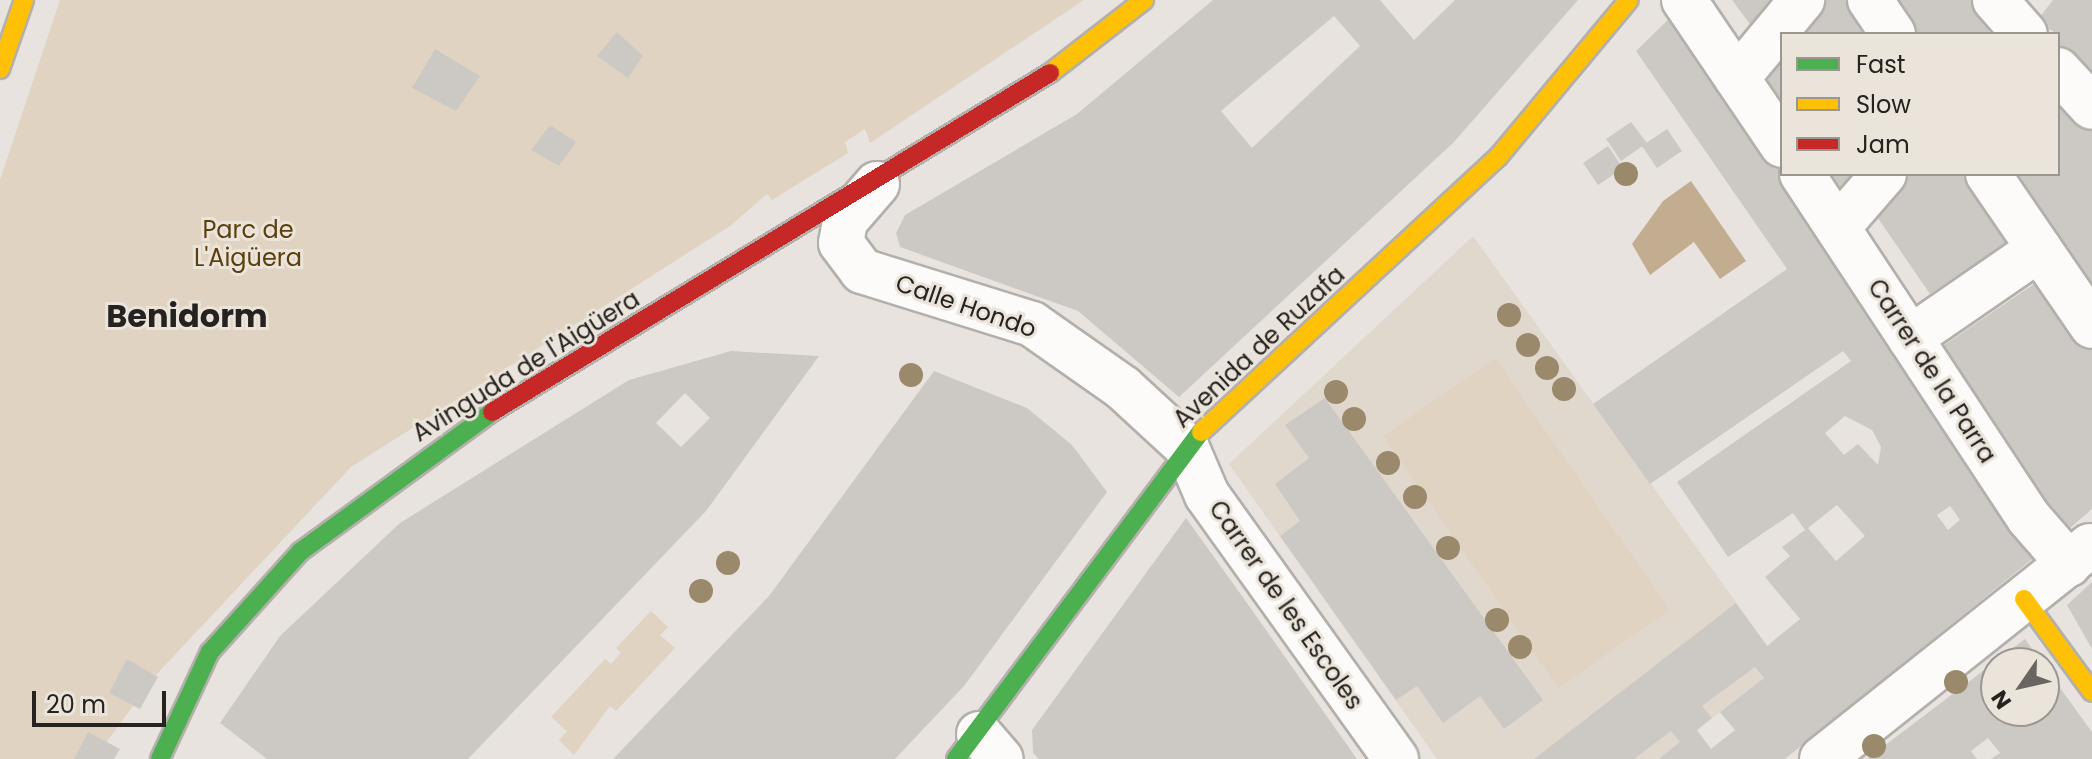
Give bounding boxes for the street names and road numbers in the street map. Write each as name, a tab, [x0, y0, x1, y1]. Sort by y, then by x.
street label: Avenida de Ruzafa	[1167, 260, 1351, 434]
street label: Calle Hondo	[892, 268, 1040, 344]
street label: Carrer de la Parra	[1862, 274, 2002, 468]
street label: Avinguda de l'Aigüera	[407, 284, 645, 448]
street label: Carrer de les Escoles	[1203, 495, 1369, 715]

